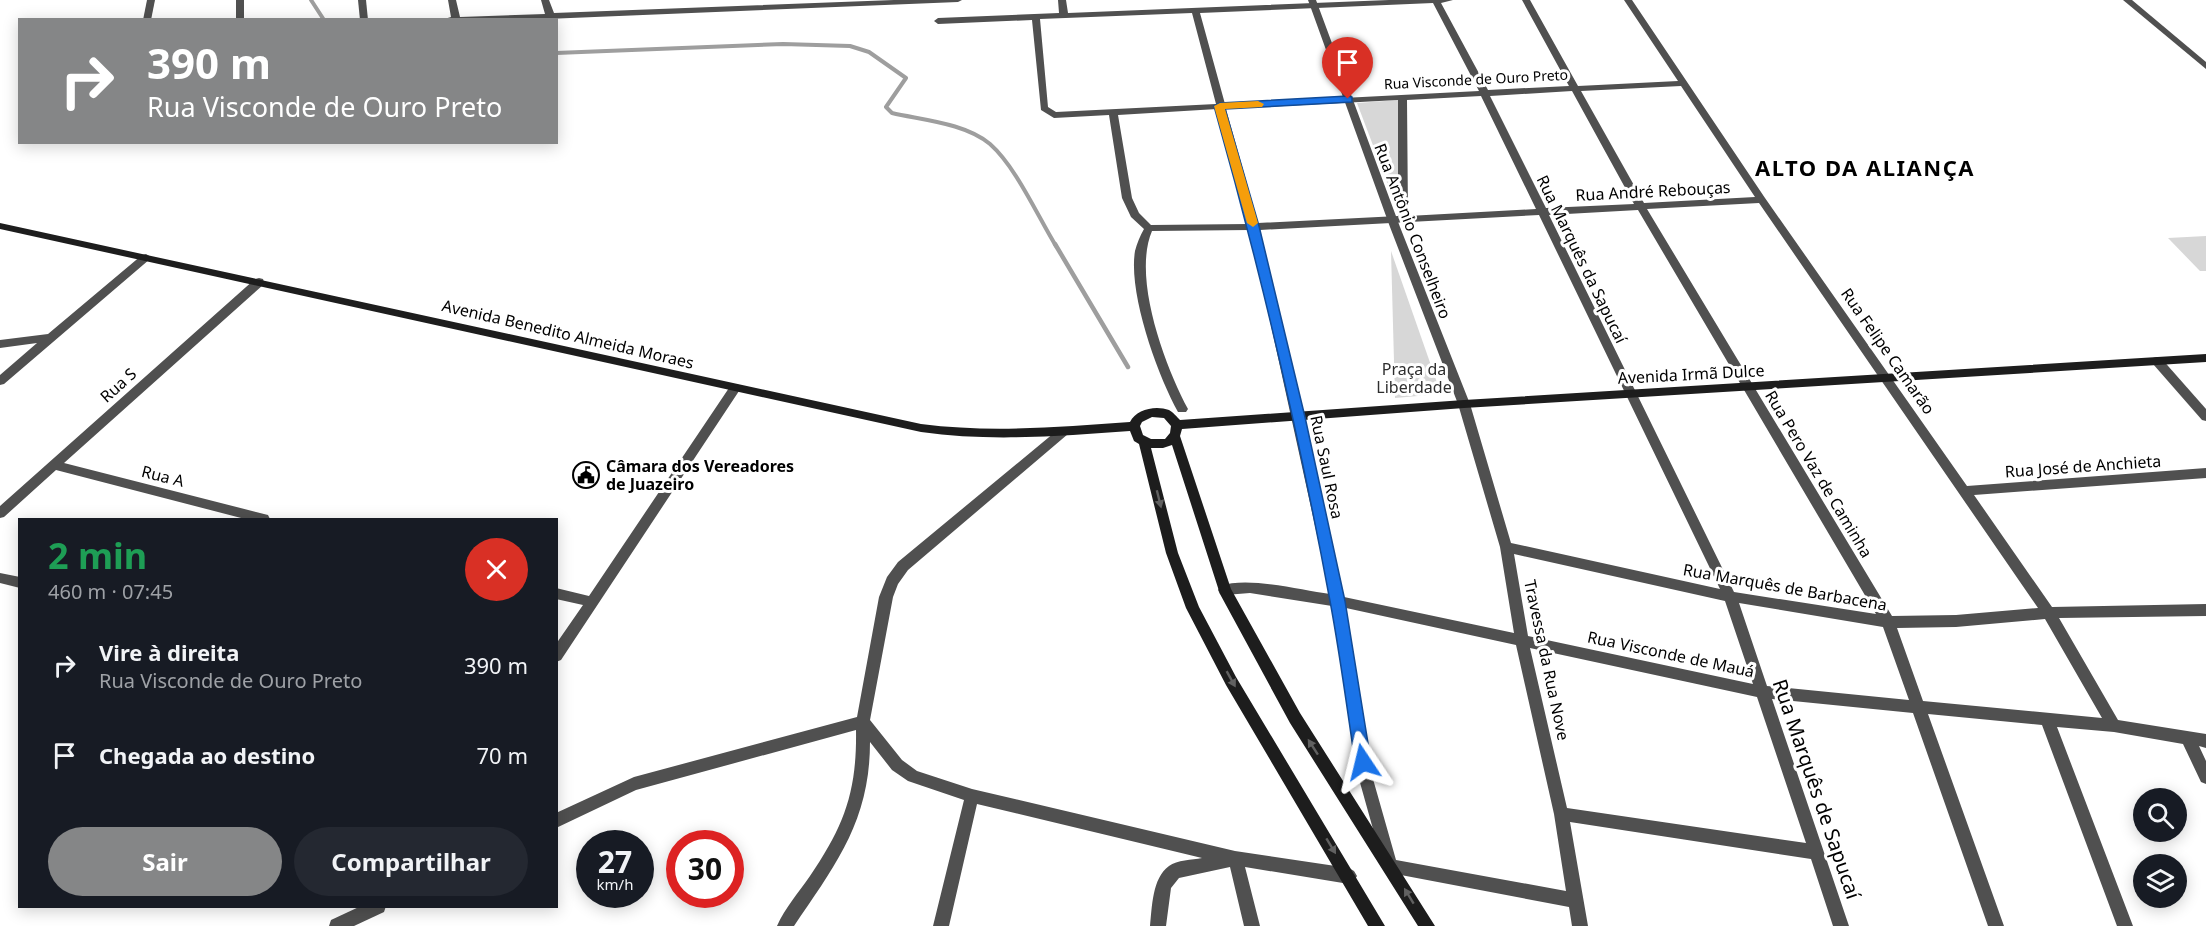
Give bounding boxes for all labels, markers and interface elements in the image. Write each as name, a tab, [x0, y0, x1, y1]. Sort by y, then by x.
text: 390 m	[147, 34, 271, 91]
pin	[1322, 37, 1373, 99]
icon: right	[48, 42, 126, 120]
icon: arrive	[1331, 46, 1364, 79]
street label: Rua Visconde de Ouro Preto	[1383, 65, 1569, 93]
text: Rua Visconde de Ouro Preto	[147, 88, 502, 125]
street label: Rua Antônio Conselheiro	[1369, 140, 1457, 322]
district label: ALTO DA ALIANÇA	[1755, 152, 1975, 182]
street label: Rua Marquês da Sapucaí	[1532, 171, 1633, 348]
street label: Rua André Rebouças	[1575, 176, 1731, 206]
street label: Rua Felipe Camarão	[1836, 283, 1940, 419]
street label: Avenida Benedito Almeida Moraes	[440, 294, 696, 374]
park label: Praça da Liberdade	[1376, 358, 1452, 398]
street label: Avenida Irmã Dulce	[1617, 359, 1765, 389]
street label: Rua S	[95, 363, 141, 407]
street label: Rua Pero Vaz de Caminha	[1760, 386, 1878, 562]
street label: Rua Saul Rosa	[1305, 413, 1349, 521]
street label: Rua José de Anchieta	[2004, 450, 2162, 482]
place label: Câmara dos Vereadores de Juazeiro	[606, 455, 794, 495]
street label: Rua A	[139, 460, 187, 492]
public building icon: Câmara dos Vereadores de Juazeiro	[571, 460, 601, 490]
one-way arrow	[1154, 490, 1164, 508]
text: 2 min	[48, 531, 147, 580]
button: close	[465, 538, 528, 601]
street label: Rua Marquês de Barbacena	[1681, 558, 1889, 616]
text: 460 m · 07:45	[48, 578, 173, 605]
street label: Travessa da Rua Nove	[1519, 578, 1575, 742]
street label: Rua Visconde de Mauá	[1586, 626, 1756, 682]
text: Vire à direita	[99, 637, 239, 667]
icon: right	[48, 649, 81, 682]
text: 390 m	[464, 650, 528, 680]
text: Rua Visconde de Ouro Preto	[99, 667, 362, 694]
one-way arrow	[1226, 671, 1236, 688]
street label: Rua Marquês de Sapucaí	[1767, 676, 1868, 903]
position arrow	[1331, 730, 1395, 794]
icon: arrive	[48, 739, 81, 772]
one-way arrow	[1308, 739, 1319, 755]
text: Chegada ao destino	[99, 740, 315, 770]
text: 70 m	[477, 740, 528, 770]
map controls	[2133, 788, 2187, 908]
button: search	[2133, 788, 2187, 842]
button: Sair	[48, 827, 282, 896]
button: Compartilhar	[294, 827, 528, 896]
speed limit sign: 30	[666, 830, 744, 908]
one-way arrow	[1326, 838, 1337, 854]
text: 27	[598, 841, 632, 882]
button: layers	[2133, 854, 2187, 908]
text: km/h	[597, 874, 633, 894]
one-way arrow	[1404, 888, 1415, 904]

